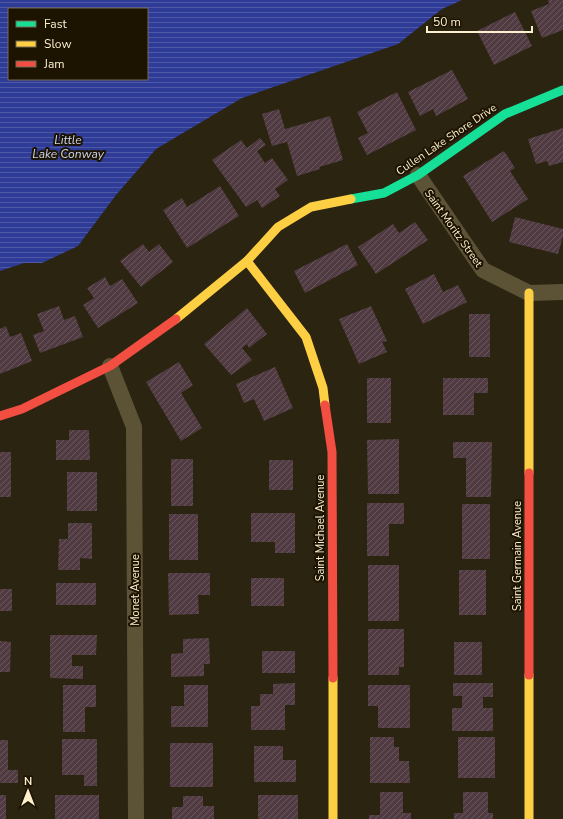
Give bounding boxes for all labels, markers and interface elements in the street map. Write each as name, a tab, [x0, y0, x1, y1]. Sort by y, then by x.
legend	[8, 8, 148, 80]
scale bar	[427, 8, 532, 34]
text: 50 m	[433, 14, 461, 30]
text: Fast	[44, 16, 67, 32]
text: Slow	[44, 36, 72, 52]
text: Jam	[43, 56, 65, 72]
street label: Cullen Lake Shore Drive	[393, 100, 500, 179]
water label: Little Lake Conway	[32, 132, 105, 162]
street label: Saint Moritz Street	[421, 186, 486, 270]
street label: Saint Michael Avenue	[313, 475, 328, 581]
street label: Saint Germain Avenue	[510, 501, 525, 611]
street label: Monet Avenue	[128, 554, 143, 626]
north arrow	[8, 771, 48, 811]
text: N	[24, 774, 32, 789]

